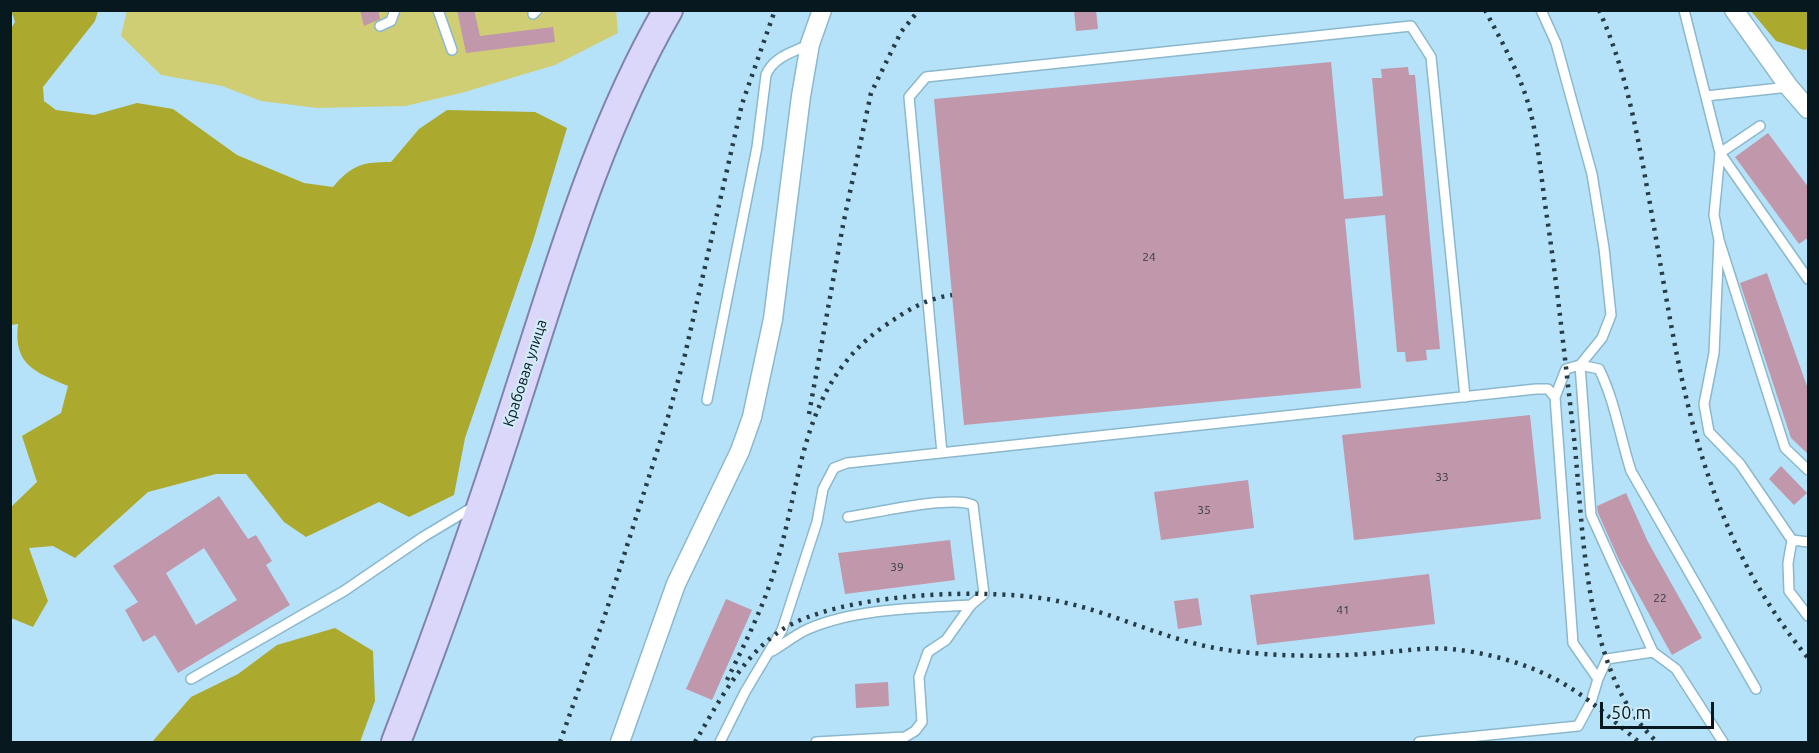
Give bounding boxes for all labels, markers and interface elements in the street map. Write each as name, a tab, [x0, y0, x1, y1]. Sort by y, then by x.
house number: 24	[1142, 250, 1156, 264]
street label: Крабовая улица	[499, 317, 551, 429]
house number: 33	[1435, 470, 1449, 484]
house number: 35	[1197, 503, 1211, 517]
house number: 39	[890, 560, 904, 574]
house number: 22	[1653, 591, 1667, 605]
house number: 41	[1336, 603, 1350, 617]
scale bar	[1603, 690, 1717, 728]
text: 50 m	[1611, 702, 1651, 722]

